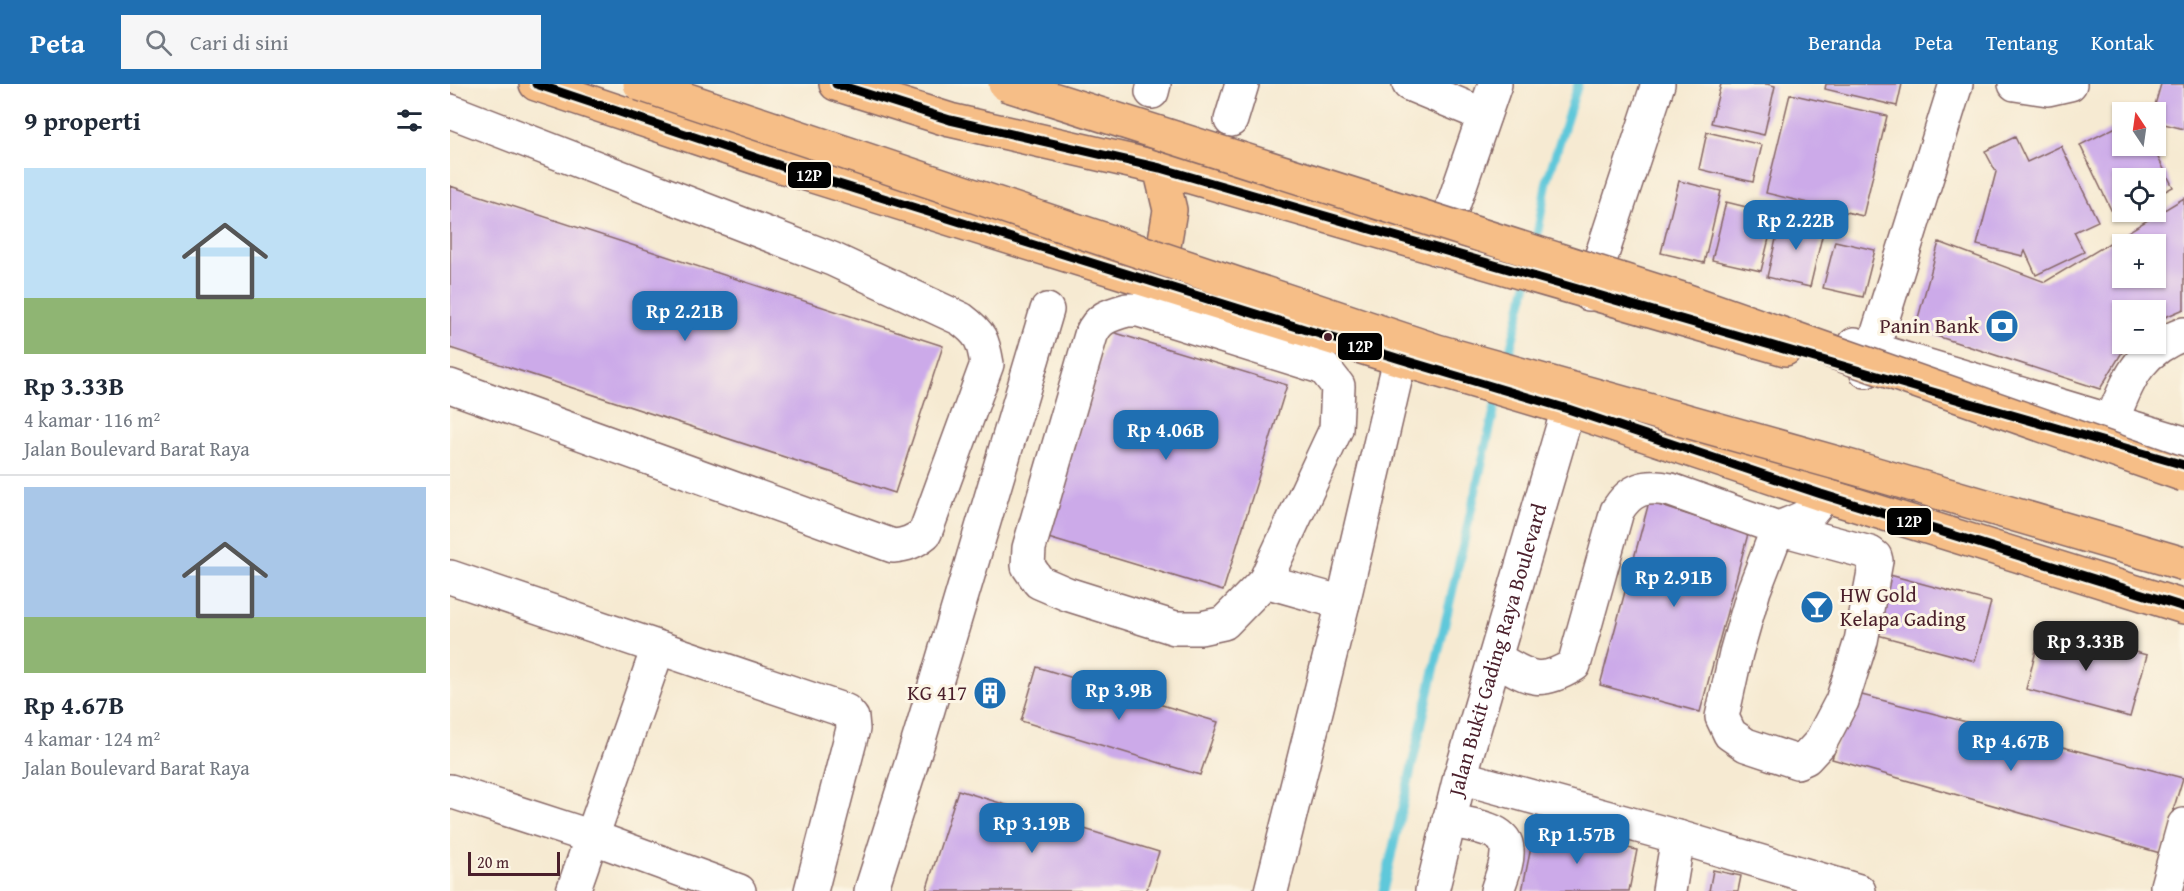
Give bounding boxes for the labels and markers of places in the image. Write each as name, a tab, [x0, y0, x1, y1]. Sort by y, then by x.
pin: Rp 2.22B	[1734, 200, 1858, 251]
pin: Rp 2.21B	[623, 291, 747, 342]
bank icon: Panin Bank	[1984, 308, 2020, 344]
place label: Panin Bank	[1879, 310, 1979, 341]
unlabelled marker	[1322, 331, 1334, 343]
pin: Rp 4.06B	[1104, 410, 1228, 461]
pin: Rp 2.91B	[1612, 557, 1736, 608]
place label: HW Gold Kelapa Gading	[1840, 579, 1966, 634]
bar icon: HW Gold Kelapa Gading	[1799, 589, 1835, 625]
pin: Rp 3.33B	[2024, 621, 2148, 672]
pin: Rp 3.9B	[1064, 670, 1174, 721]
building icon: KG 417	[972, 675, 1008, 711]
place label: KG 417	[907, 677, 967, 708]
pin: Rp 4.67B	[1949, 721, 2073, 772]
pin: Rp 3.19B	[970, 803, 1094, 854]
pin: Rp 1.57B	[1515, 814, 1639, 865]

